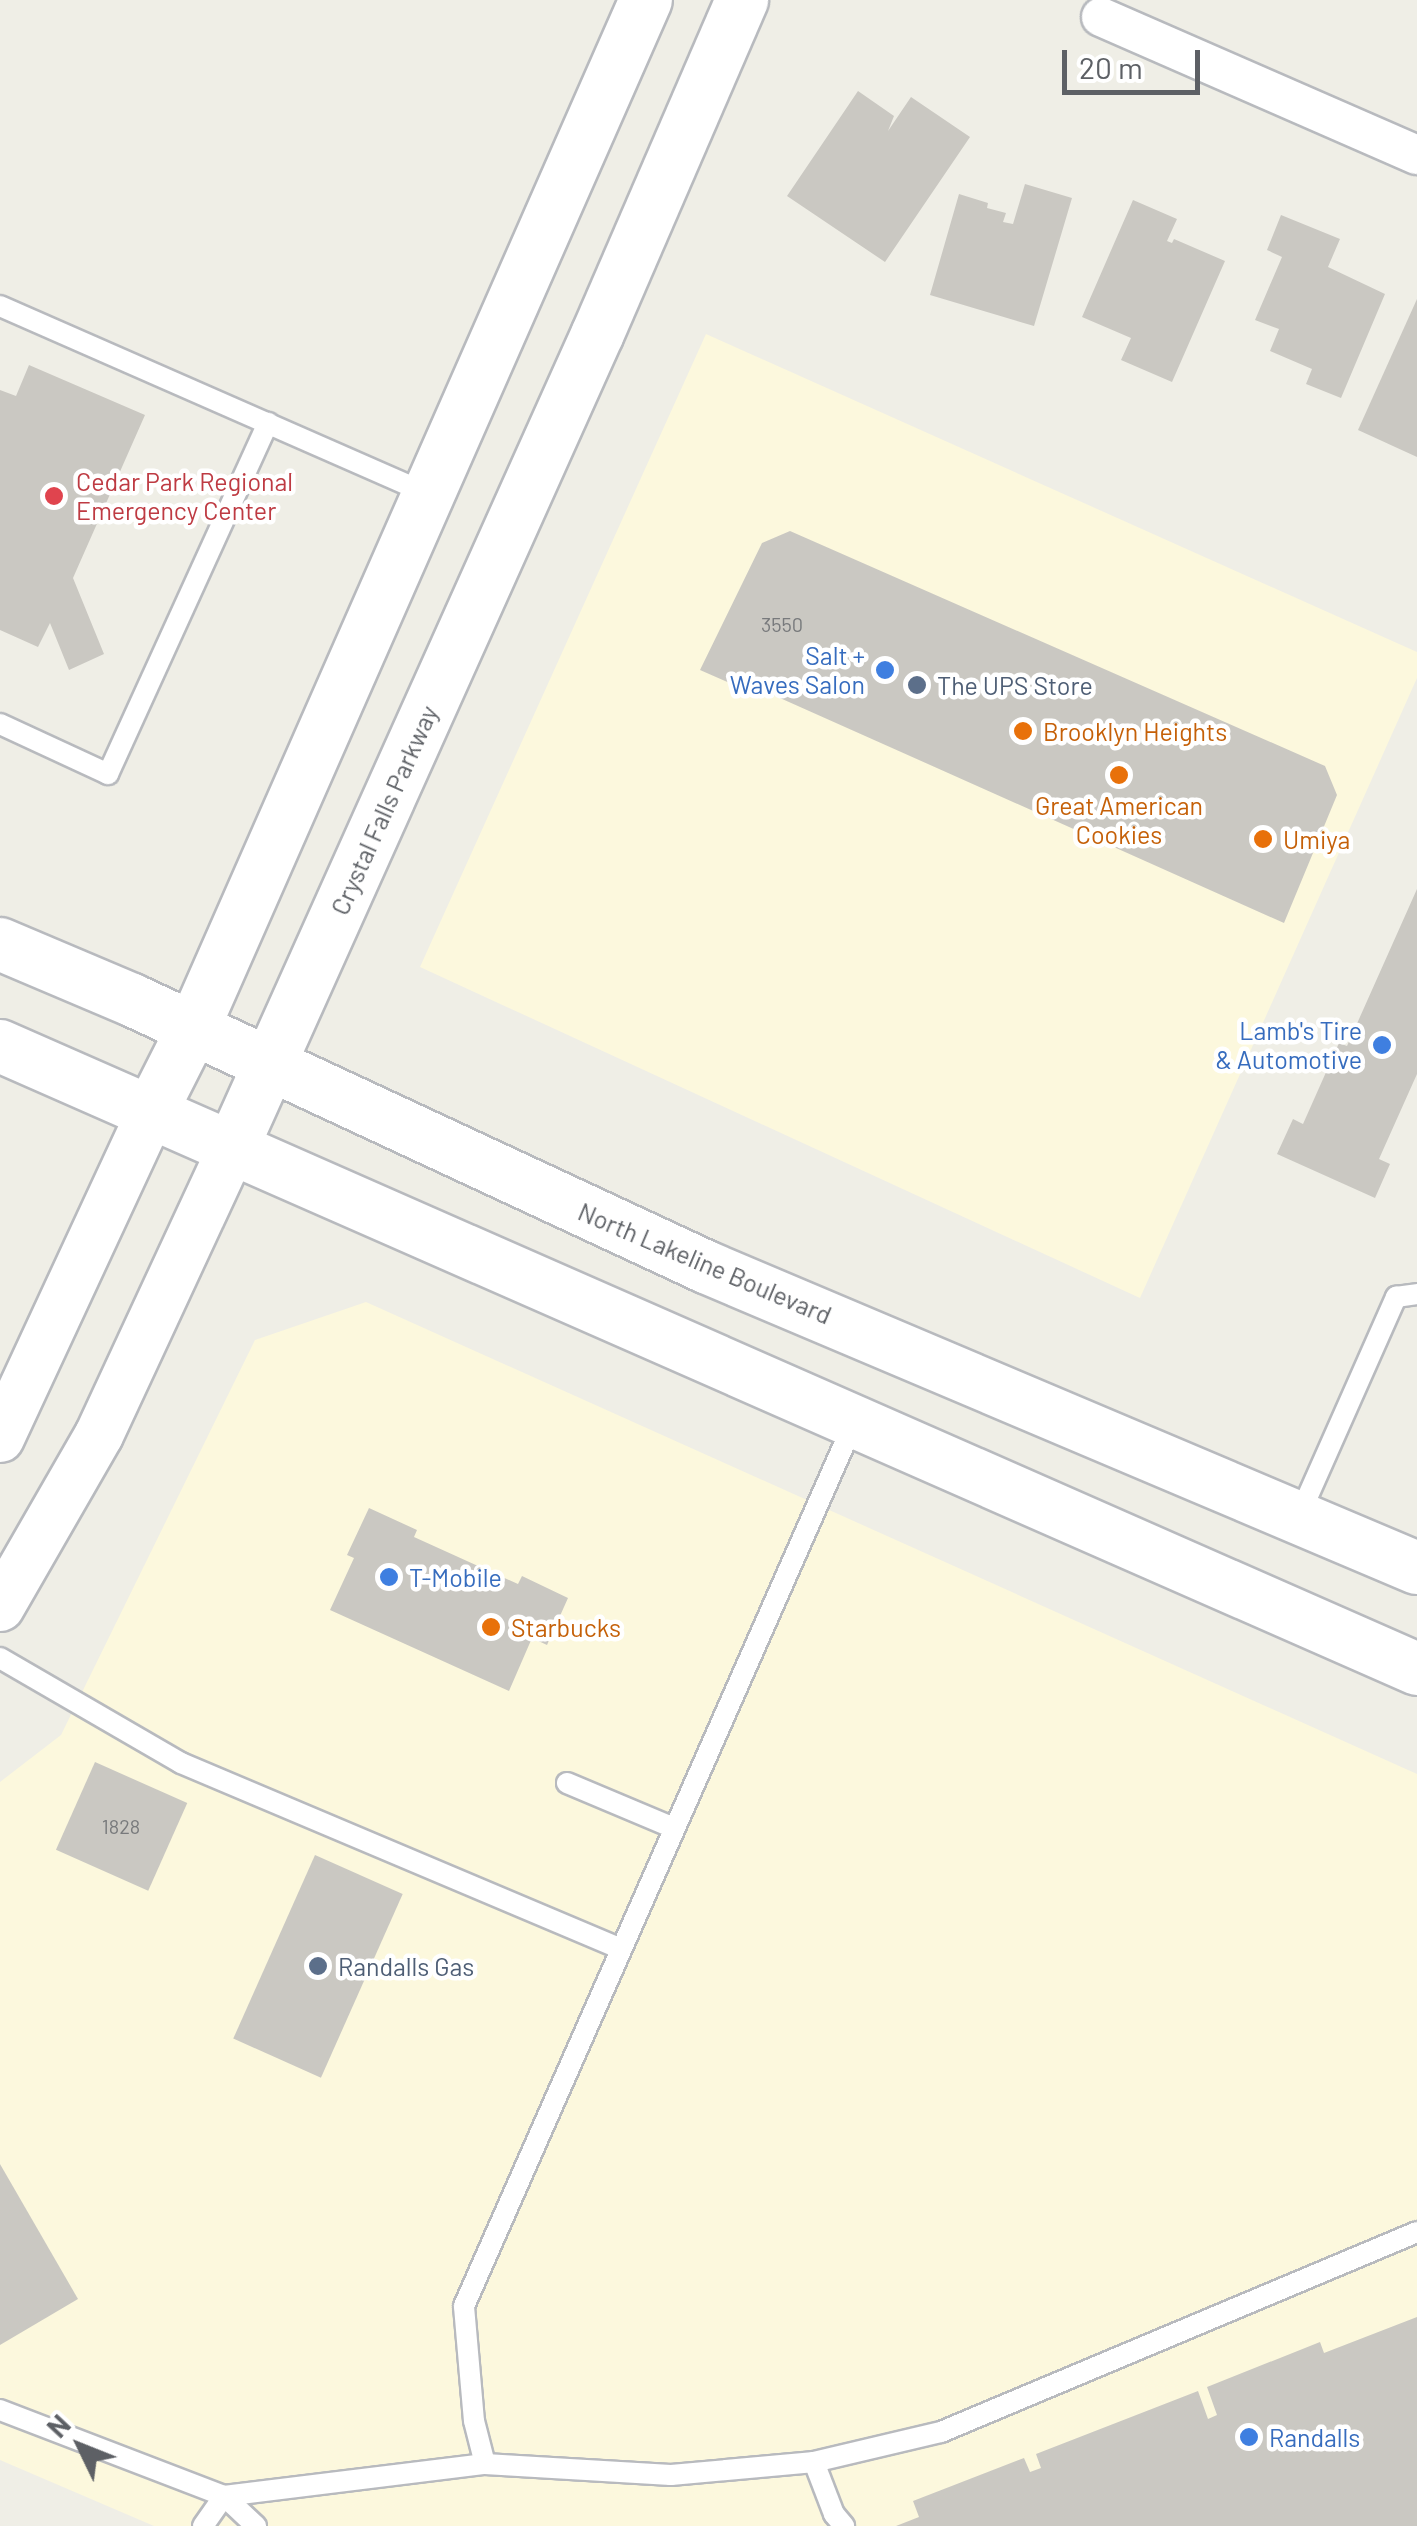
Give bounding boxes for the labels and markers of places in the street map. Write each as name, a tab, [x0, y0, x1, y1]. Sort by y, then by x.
place label: Cedar Park Regional Emergency Center	[76, 467, 293, 526]
marker: Cedar Park Regional Emergency Center	[41, 483, 67, 509]
place label: Salt + Waves Salon	[730, 641, 865, 700]
marker: Salt + Waves Salon	[874, 659, 896, 681]
place label: The UPS Store	[937, 670, 1093, 700]
marker: The UPS Store	[906, 674, 928, 696]
place label: Brooklyn Heights	[1043, 716, 1227, 746]
marker: Brooklyn Heights	[1012, 720, 1034, 742]
marker: Great American Cookies	[1108, 764, 1130, 786]
place label: Great American Cookies	[1035, 791, 1203, 850]
place label: Umiya	[1283, 824, 1350, 854]
marker: Umiya	[1252, 828, 1274, 850]
place label: Lamb's Tire & Automotive	[1215, 1016, 1362, 1075]
marker: Lamb's Tire & Automotive	[1371, 1034, 1393, 1056]
place label: T-Mobile	[409, 1562, 502, 1592]
marker: T-Mobile	[378, 1566, 400, 1588]
place label: Starbucks	[511, 1612, 621, 1642]
marker: Starbucks	[480, 1616, 502, 1638]
place label: Randalls Gas	[338, 1951, 474, 1981]
marker: Randalls Gas	[307, 1955, 329, 1977]
place label: Randalls	[1269, 2422, 1360, 2452]
marker: Randalls	[1238, 2426, 1260, 2448]

